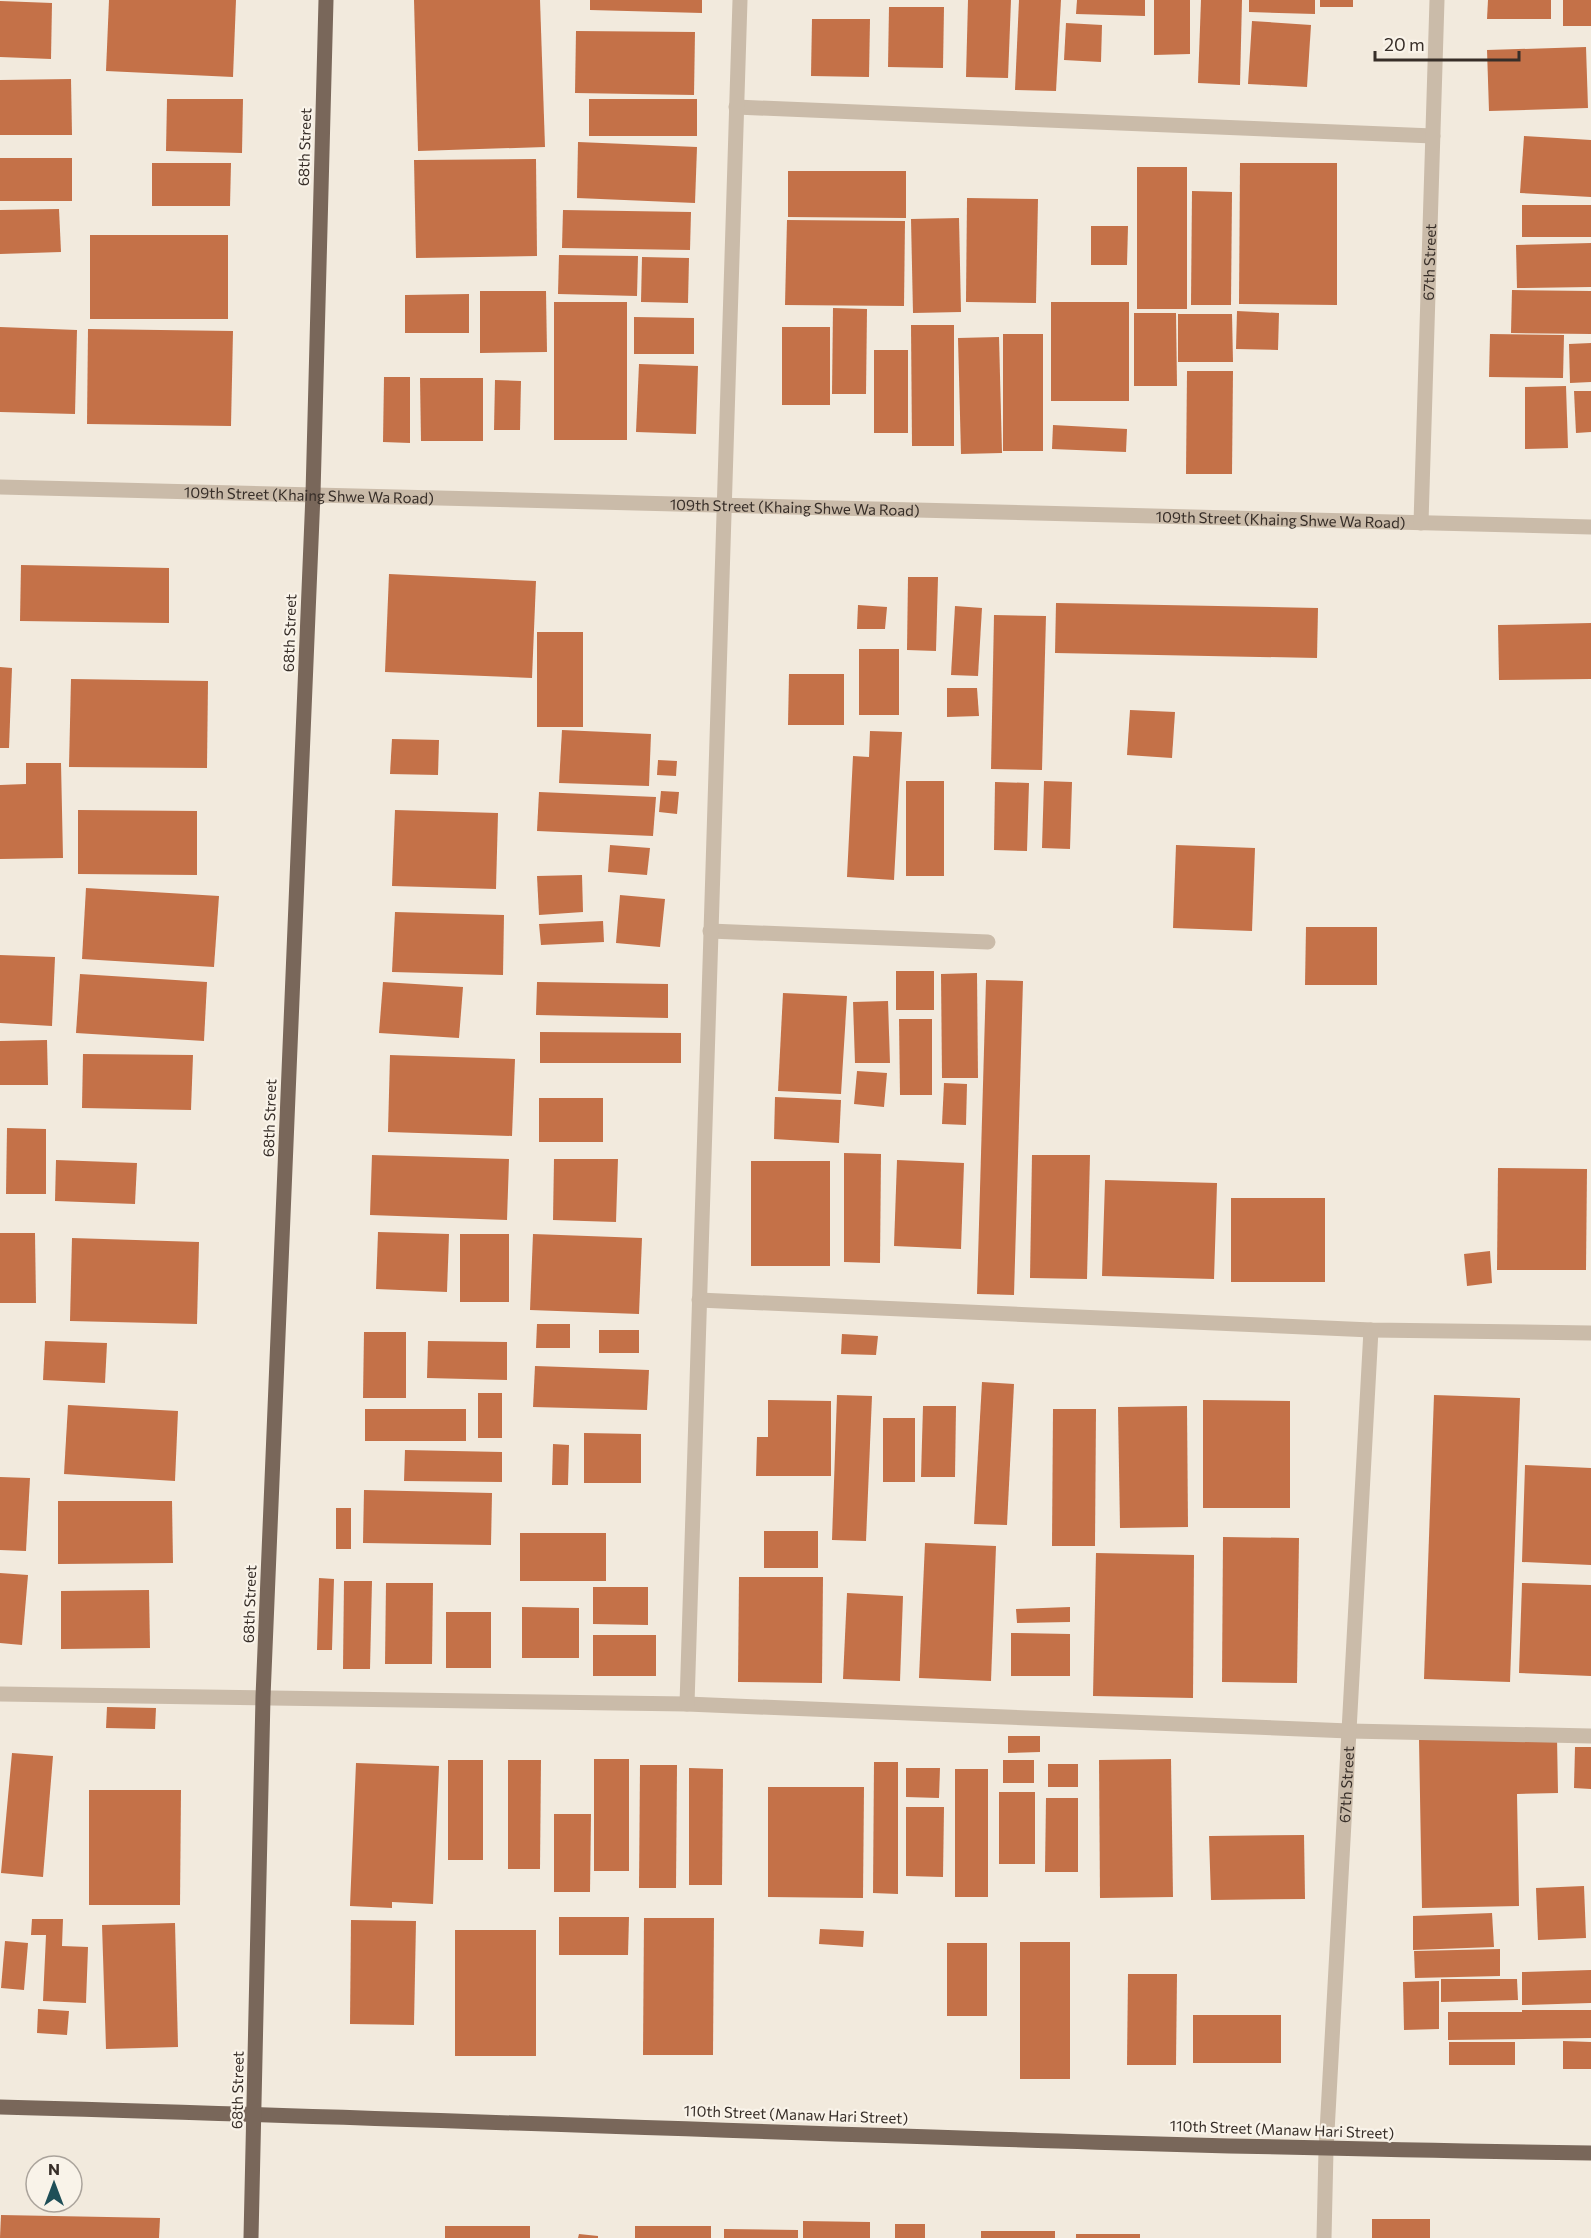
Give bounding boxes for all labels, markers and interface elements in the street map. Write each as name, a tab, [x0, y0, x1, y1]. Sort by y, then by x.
scale bar	[1375, 24, 1519, 62]
text: 20 m	[1384, 33, 1425, 55]
street label: 68th Street	[294, 108, 314, 186]
street label: 67th Street	[1419, 223, 1439, 301]
street label: 109th Street (Khaing Shwe Wa Road)	[184, 483, 434, 507]
street label: 109th Street (Khaing Shwe Wa Road)	[670, 495, 920, 519]
street label: 109th Street (Khaing Shwe Wa Road)	[1155, 507, 1406, 531]
street label: 68th Street	[279, 594, 299, 672]
street label: 68th Street	[259, 1079, 279, 1157]
street label: 68th Street	[239, 1565, 259, 1643]
street label: 67th Street	[1335, 1746, 1357, 1824]
street label: 68th Street	[227, 2051, 247, 2129]
street label: 110th Street (Manaw Hari Street)	[684, 2101, 908, 2127]
street label: 110th Street (Manaw Hari Street)	[1170, 2116, 1394, 2142]
north arrow	[24, 2154, 84, 2214]
text: N	[48, 2159, 60, 2178]

